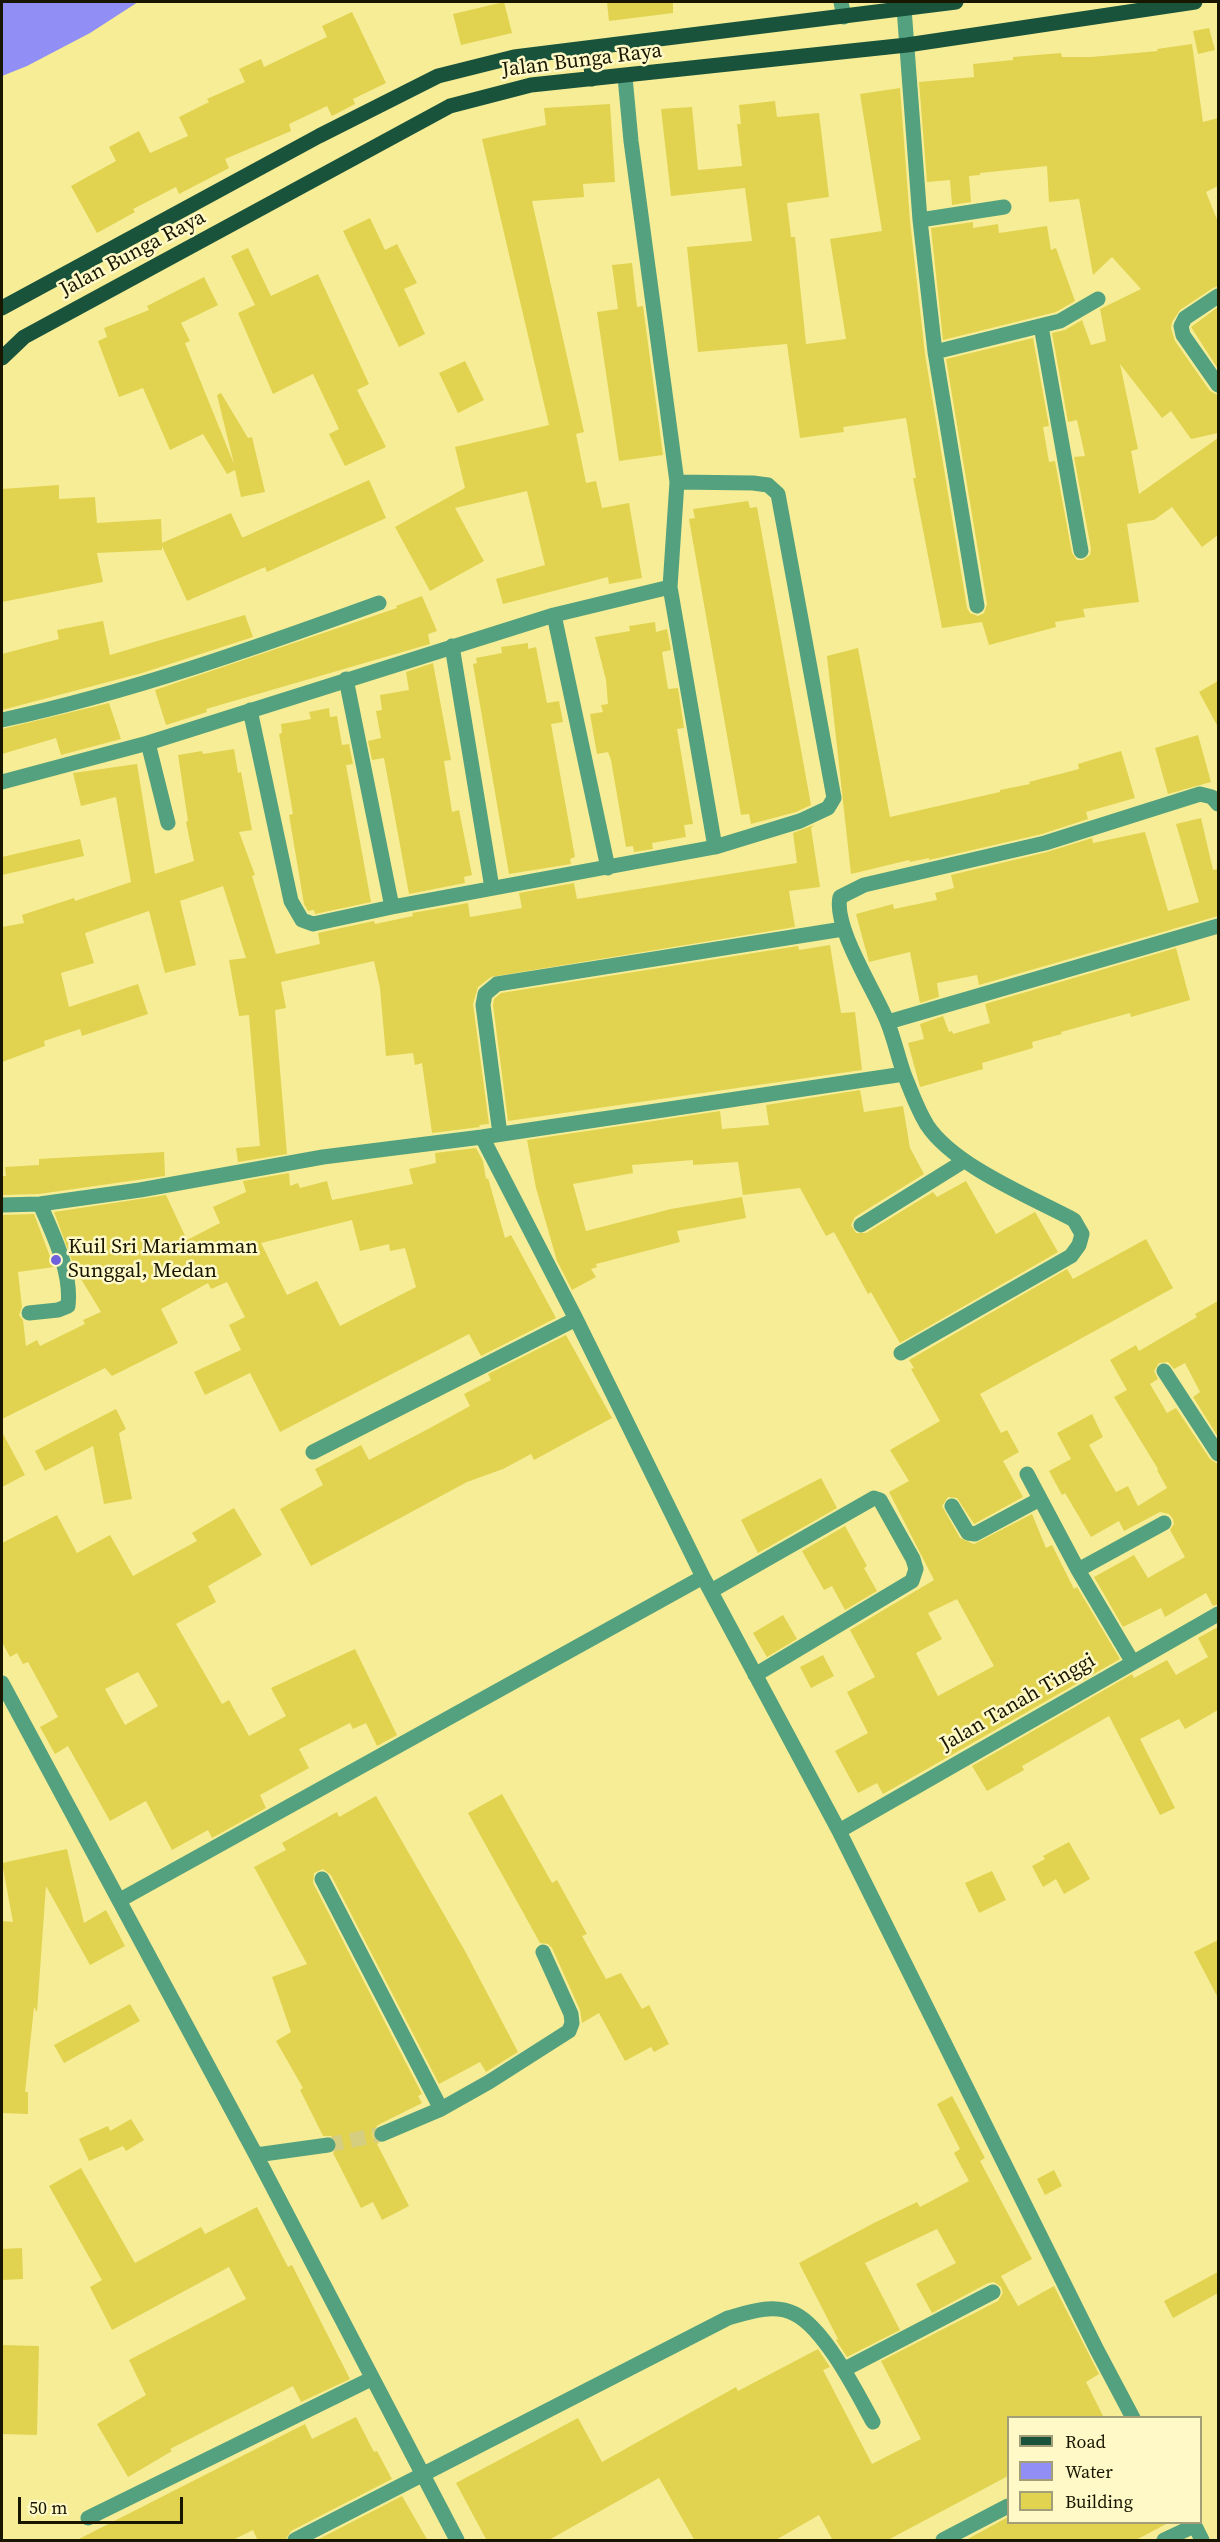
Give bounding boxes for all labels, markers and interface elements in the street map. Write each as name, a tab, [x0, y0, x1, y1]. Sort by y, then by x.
street label: Jalan Bunga Raya	[500, 39, 664, 83]
street label: Jalan Bunga Raya	[56, 205, 210, 303]
place label: Kuil Sri Mariamman Sunggal, Medan	[68, 1235, 258, 1285]
marker: Kuil Sri Mariamman Sunggal, Medan	[49, 1253, 63, 1267]
street label: Jalan Tanah Tinggi	[936, 1648, 1100, 1758]
legend	[1007, 2416, 1202, 2524]
text: Road	[1065, 2429, 1106, 2454]
text: Water	[1065, 2459, 1113, 2484]
scale bar	[21, 2485, 186, 2523]
text: Building	[1065, 2489, 1133, 2514]
text: 50 m	[29, 2495, 67, 2520]

